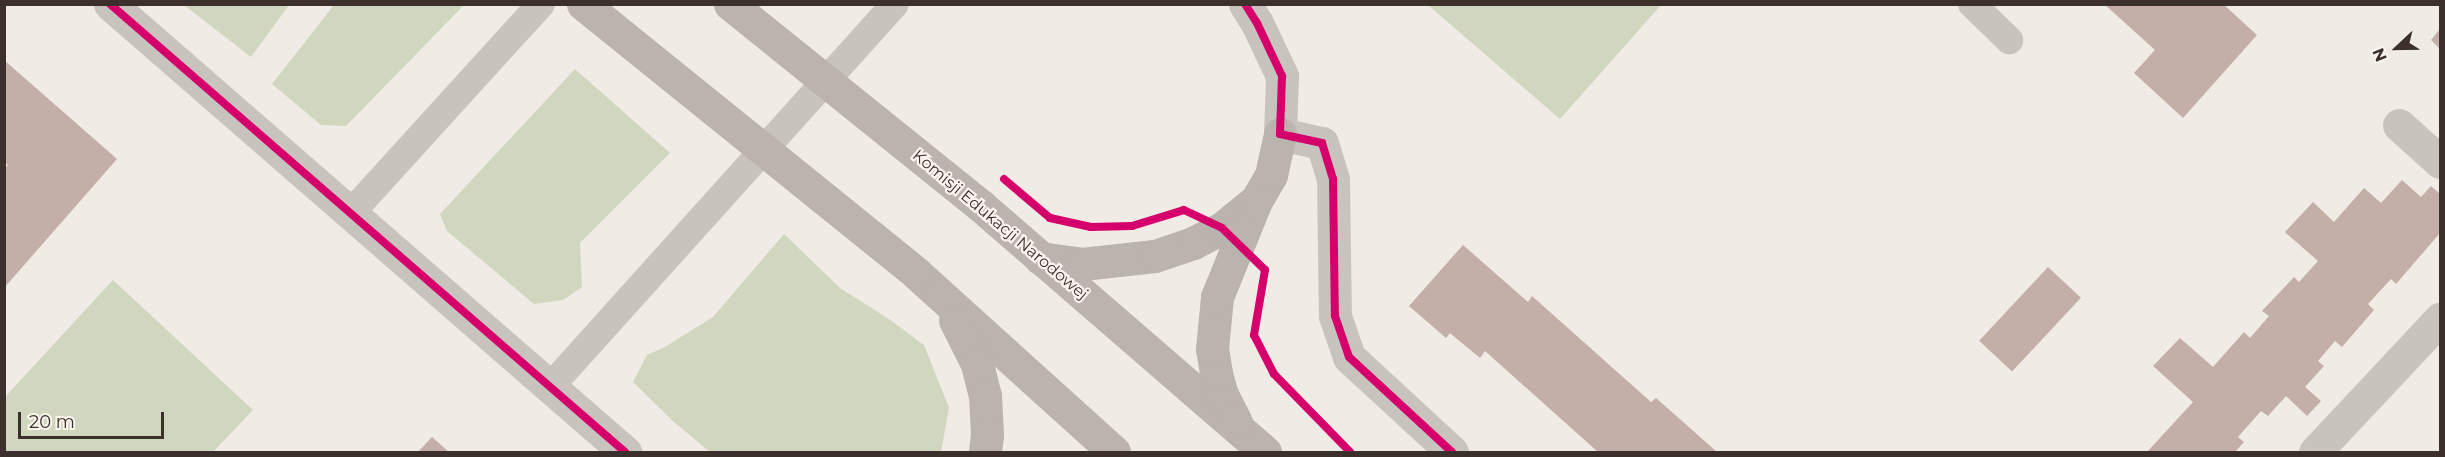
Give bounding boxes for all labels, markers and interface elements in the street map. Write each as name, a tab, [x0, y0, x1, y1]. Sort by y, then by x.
north arrow	[2367, 18, 2427, 78]
text: N	[2369, 45, 2391, 64]
street label: Komisji Edukacji Narodowej	[908, 146, 1092, 304]
scale bar	[21, 400, 166, 438]
text: 20 m	[29, 411, 75, 433]

